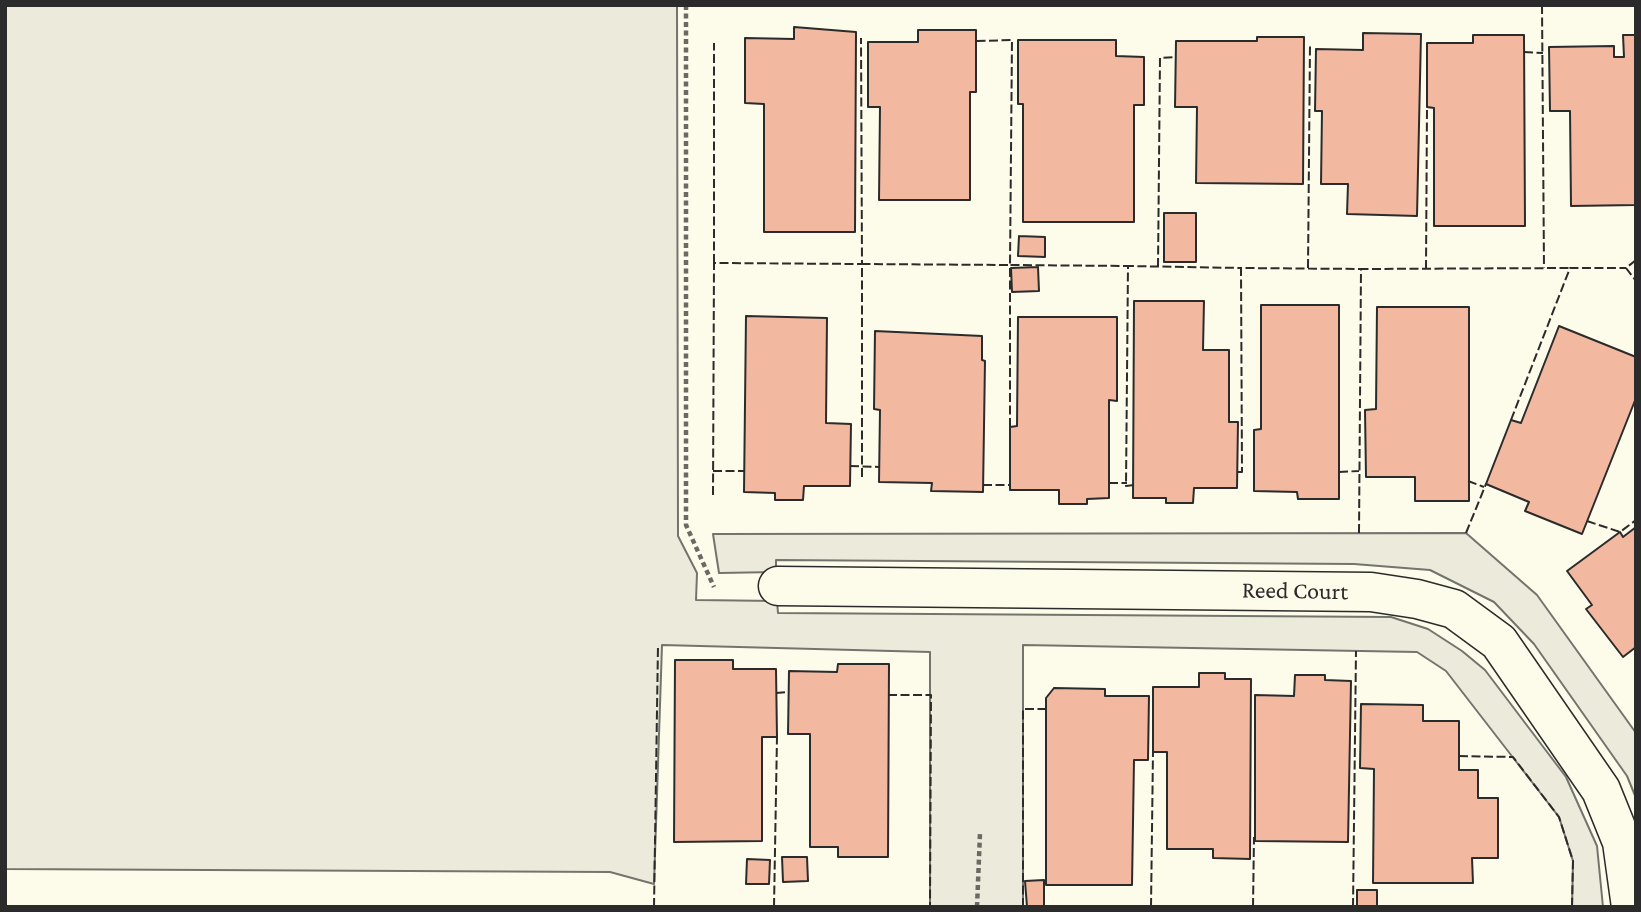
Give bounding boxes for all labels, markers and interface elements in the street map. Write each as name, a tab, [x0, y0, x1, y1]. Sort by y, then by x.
street label: Reed Court	[1242, 576, 1348, 606]

